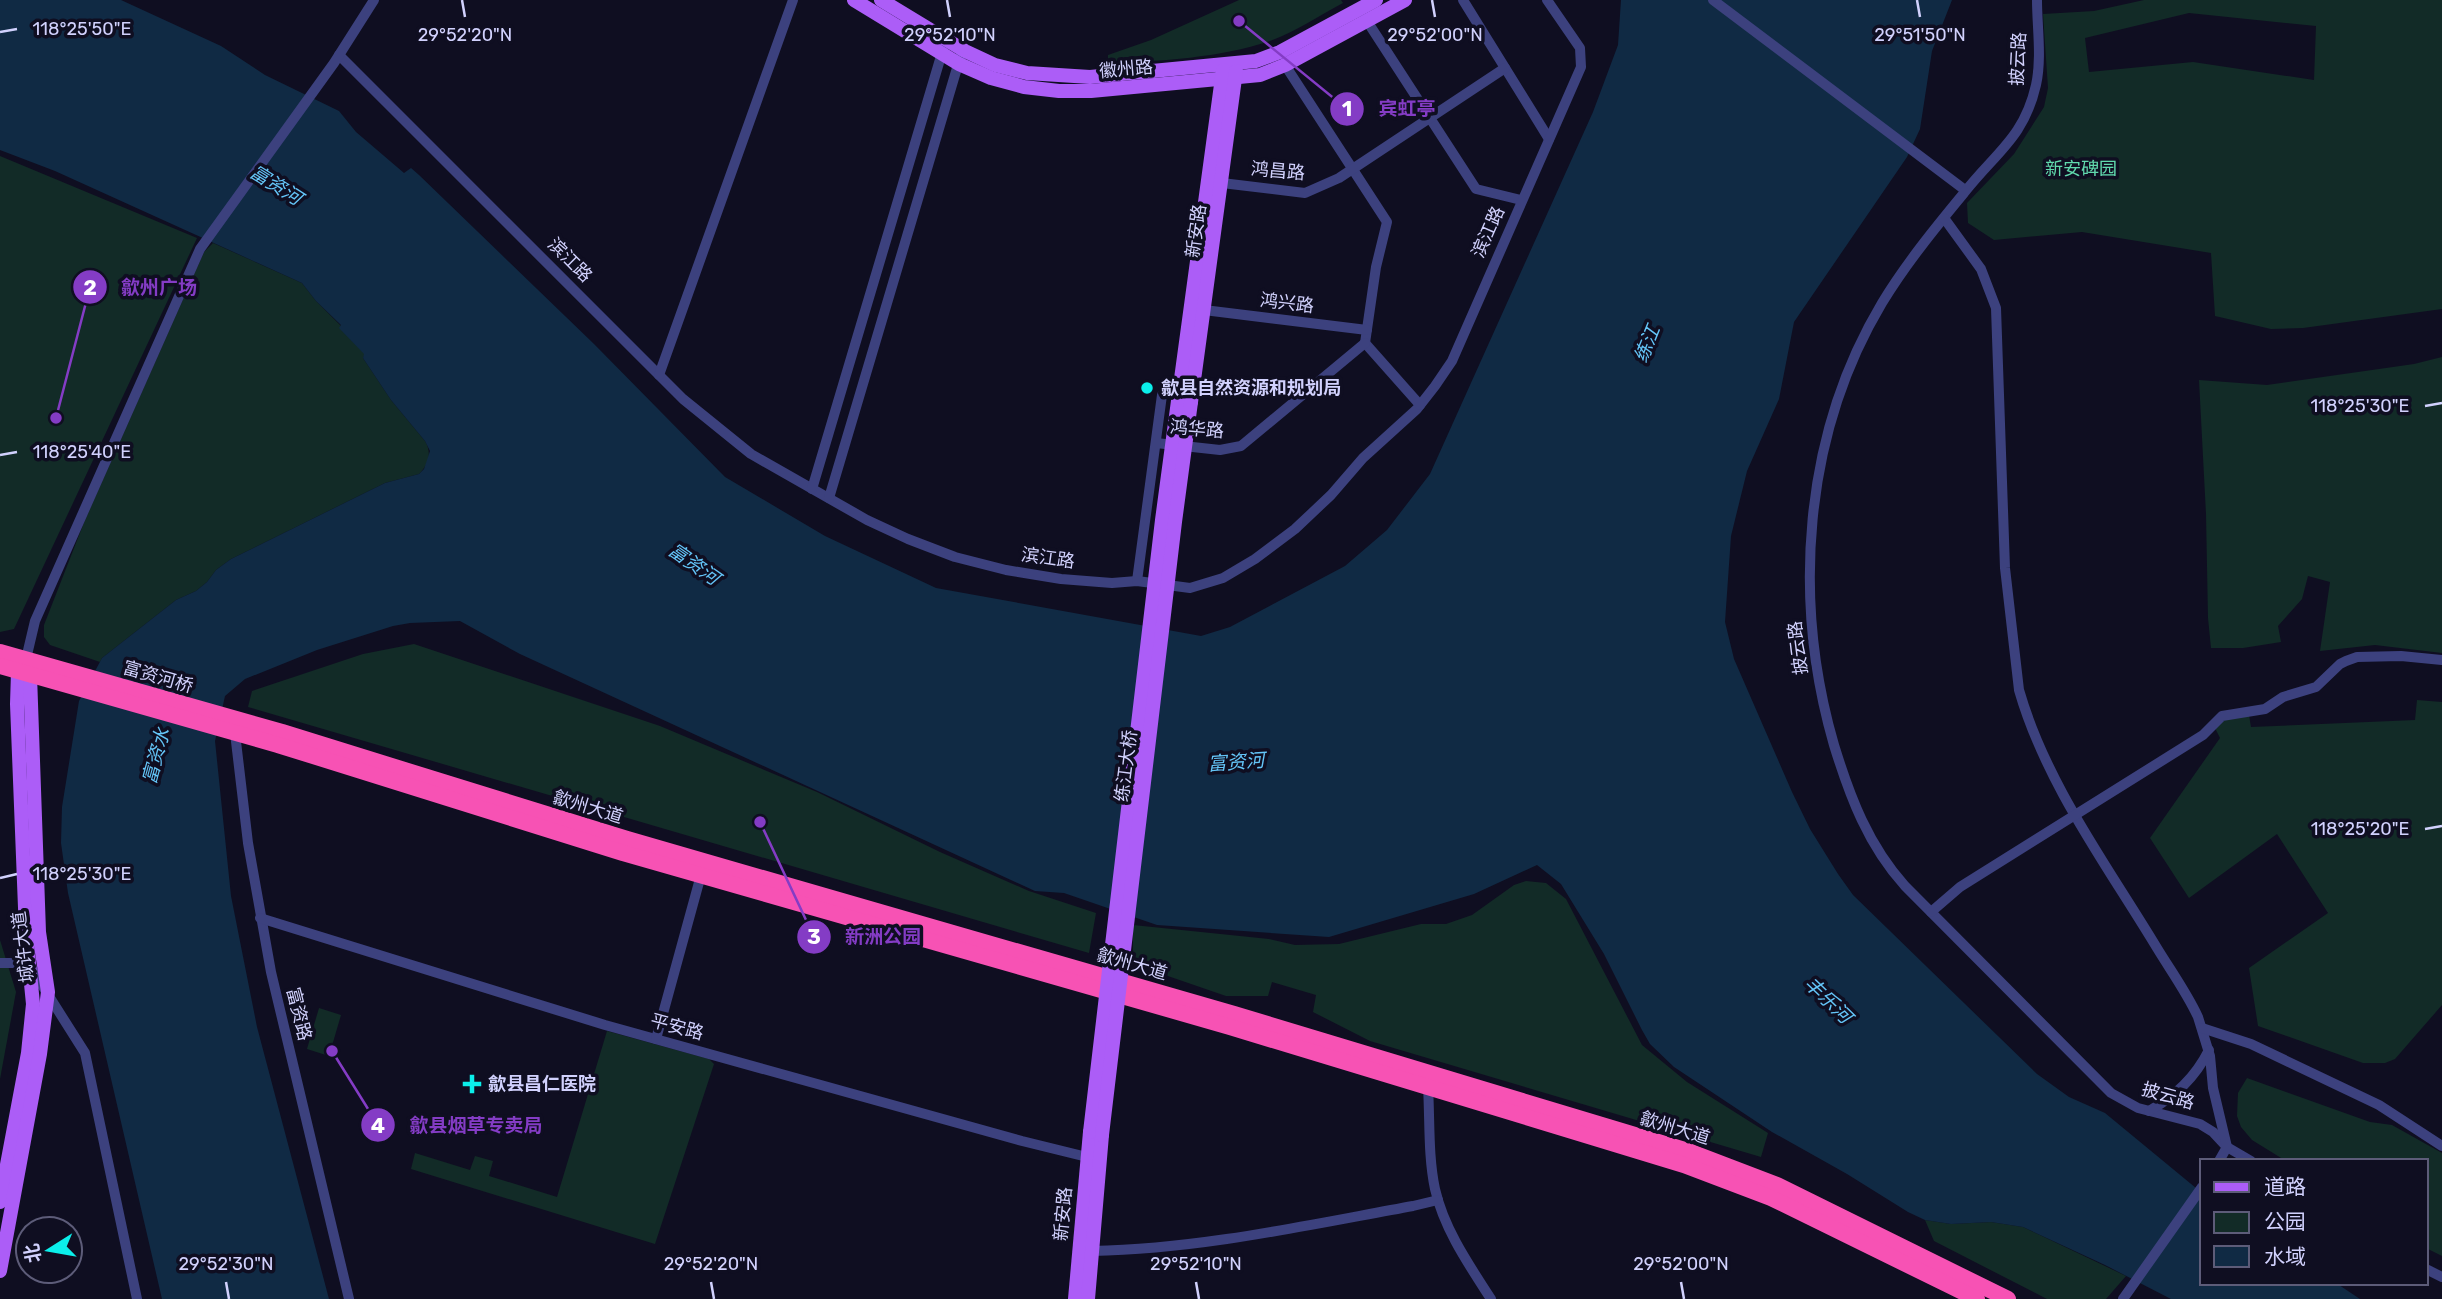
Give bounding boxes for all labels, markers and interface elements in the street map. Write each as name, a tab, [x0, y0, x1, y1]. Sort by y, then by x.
text: 118°25'50"E	[33, 18, 131, 40]
text: 29°52'20"N	[418, 24, 512, 46]
text: 29°52'10"N	[904, 24, 996, 46]
text: 29°52'00"N	[1387, 24, 1483, 46]
text: 29°51'50"N	[1874, 24, 1966, 46]
street label: 披云路	[2006, 31, 2030, 87]
street label: 徽州路	[1098, 56, 1154, 82]
callout: 宾虹亭	[1329, 89, 1449, 129]
text: 1	[1342, 96, 1352, 121]
text: 宾虹亭	[1378, 97, 1436, 120]
street label: 鸿昌路	[1250, 158, 1306, 184]
park label: 新安碑园	[2045, 158, 2117, 180]
water label: 富资河	[246, 160, 310, 212]
street label: 新安路	[1181, 203, 1211, 259]
street label: 滨江路	[1467, 203, 1509, 261]
street label: 滨江路	[543, 233, 597, 287]
callout: 歙州广场	[72, 267, 211, 307]
text: 2	[83, 275, 97, 300]
text: 歙州广场	[121, 276, 197, 299]
street label: 鸿兴路	[1259, 289, 1315, 317]
water label: 练江	[1629, 320, 1666, 366]
place label: 歙县自然资源和规划局	[1161, 377, 1341, 399]
marker: 歙县自然资源和规划局	[1139, 380, 1155, 396]
text: 118°25'30"E	[2311, 395, 2409, 417]
street label: 鸿华路	[1169, 416, 1225, 442]
text: 118°25'40"E	[33, 441, 131, 463]
water label: 富资河	[664, 538, 727, 592]
street label: 滨江路	[1020, 543, 1076, 573]
street label: 披云路	[1784, 620, 1812, 676]
street label: 富资河桥	[120, 657, 196, 697]
water label: 富资水	[138, 725, 175, 787]
street label: 练江大桥	[1111, 729, 1141, 803]
water label: 富资河	[1207, 748, 1269, 775]
street label: 歙州大道	[550, 786, 626, 828]
text: 118°25'20"E	[2311, 818, 2409, 840]
text: 118°25'30"E	[33, 863, 131, 885]
street label: 城许大道	[8, 910, 38, 984]
callout: 新洲公园	[796, 917, 935, 957]
text: 3	[807, 924, 821, 949]
text: 新洲公园	[845, 925, 921, 948]
street label: 歙州大道	[1094, 944, 1170, 984]
water label: 丰乐河	[1800, 972, 1859, 1031]
street label: 富资路	[282, 985, 316, 1043]
street label: 平安路	[648, 1009, 706, 1045]
place label: 歙县昌仁医院	[488, 1073, 596, 1095]
marker: 歙县昌仁医院	[462, 1074, 482, 1094]
street label: 披云路	[2139, 1078, 2197, 1114]
callout: 歙县烟草专卖局	[360, 1105, 556, 1145]
street label: 歙州大道	[1637, 1107, 1713, 1149]
text: 4	[371, 1113, 385, 1138]
text: 歙县烟草专卖局	[409, 1114, 543, 1137]
legend	[2200, 1159, 2428, 1285]
text: 道路	[2264, 1174, 2306, 1199]
street label: 新安路	[1050, 1186, 1076, 1242]
text: 公园	[2264, 1209, 2306, 1234]
north arrow	[14, 1215, 84, 1285]
text: 北	[20, 1242, 46, 1265]
text: 水域	[2264, 1244, 2306, 1269]
text: 29°52'30"N	[179, 1253, 273, 1275]
text: 29°52'20"N	[664, 1253, 758, 1275]
text: 29°52'10"N	[1150, 1253, 1242, 1275]
text: 29°52'00"N	[1633, 1253, 1729, 1275]

